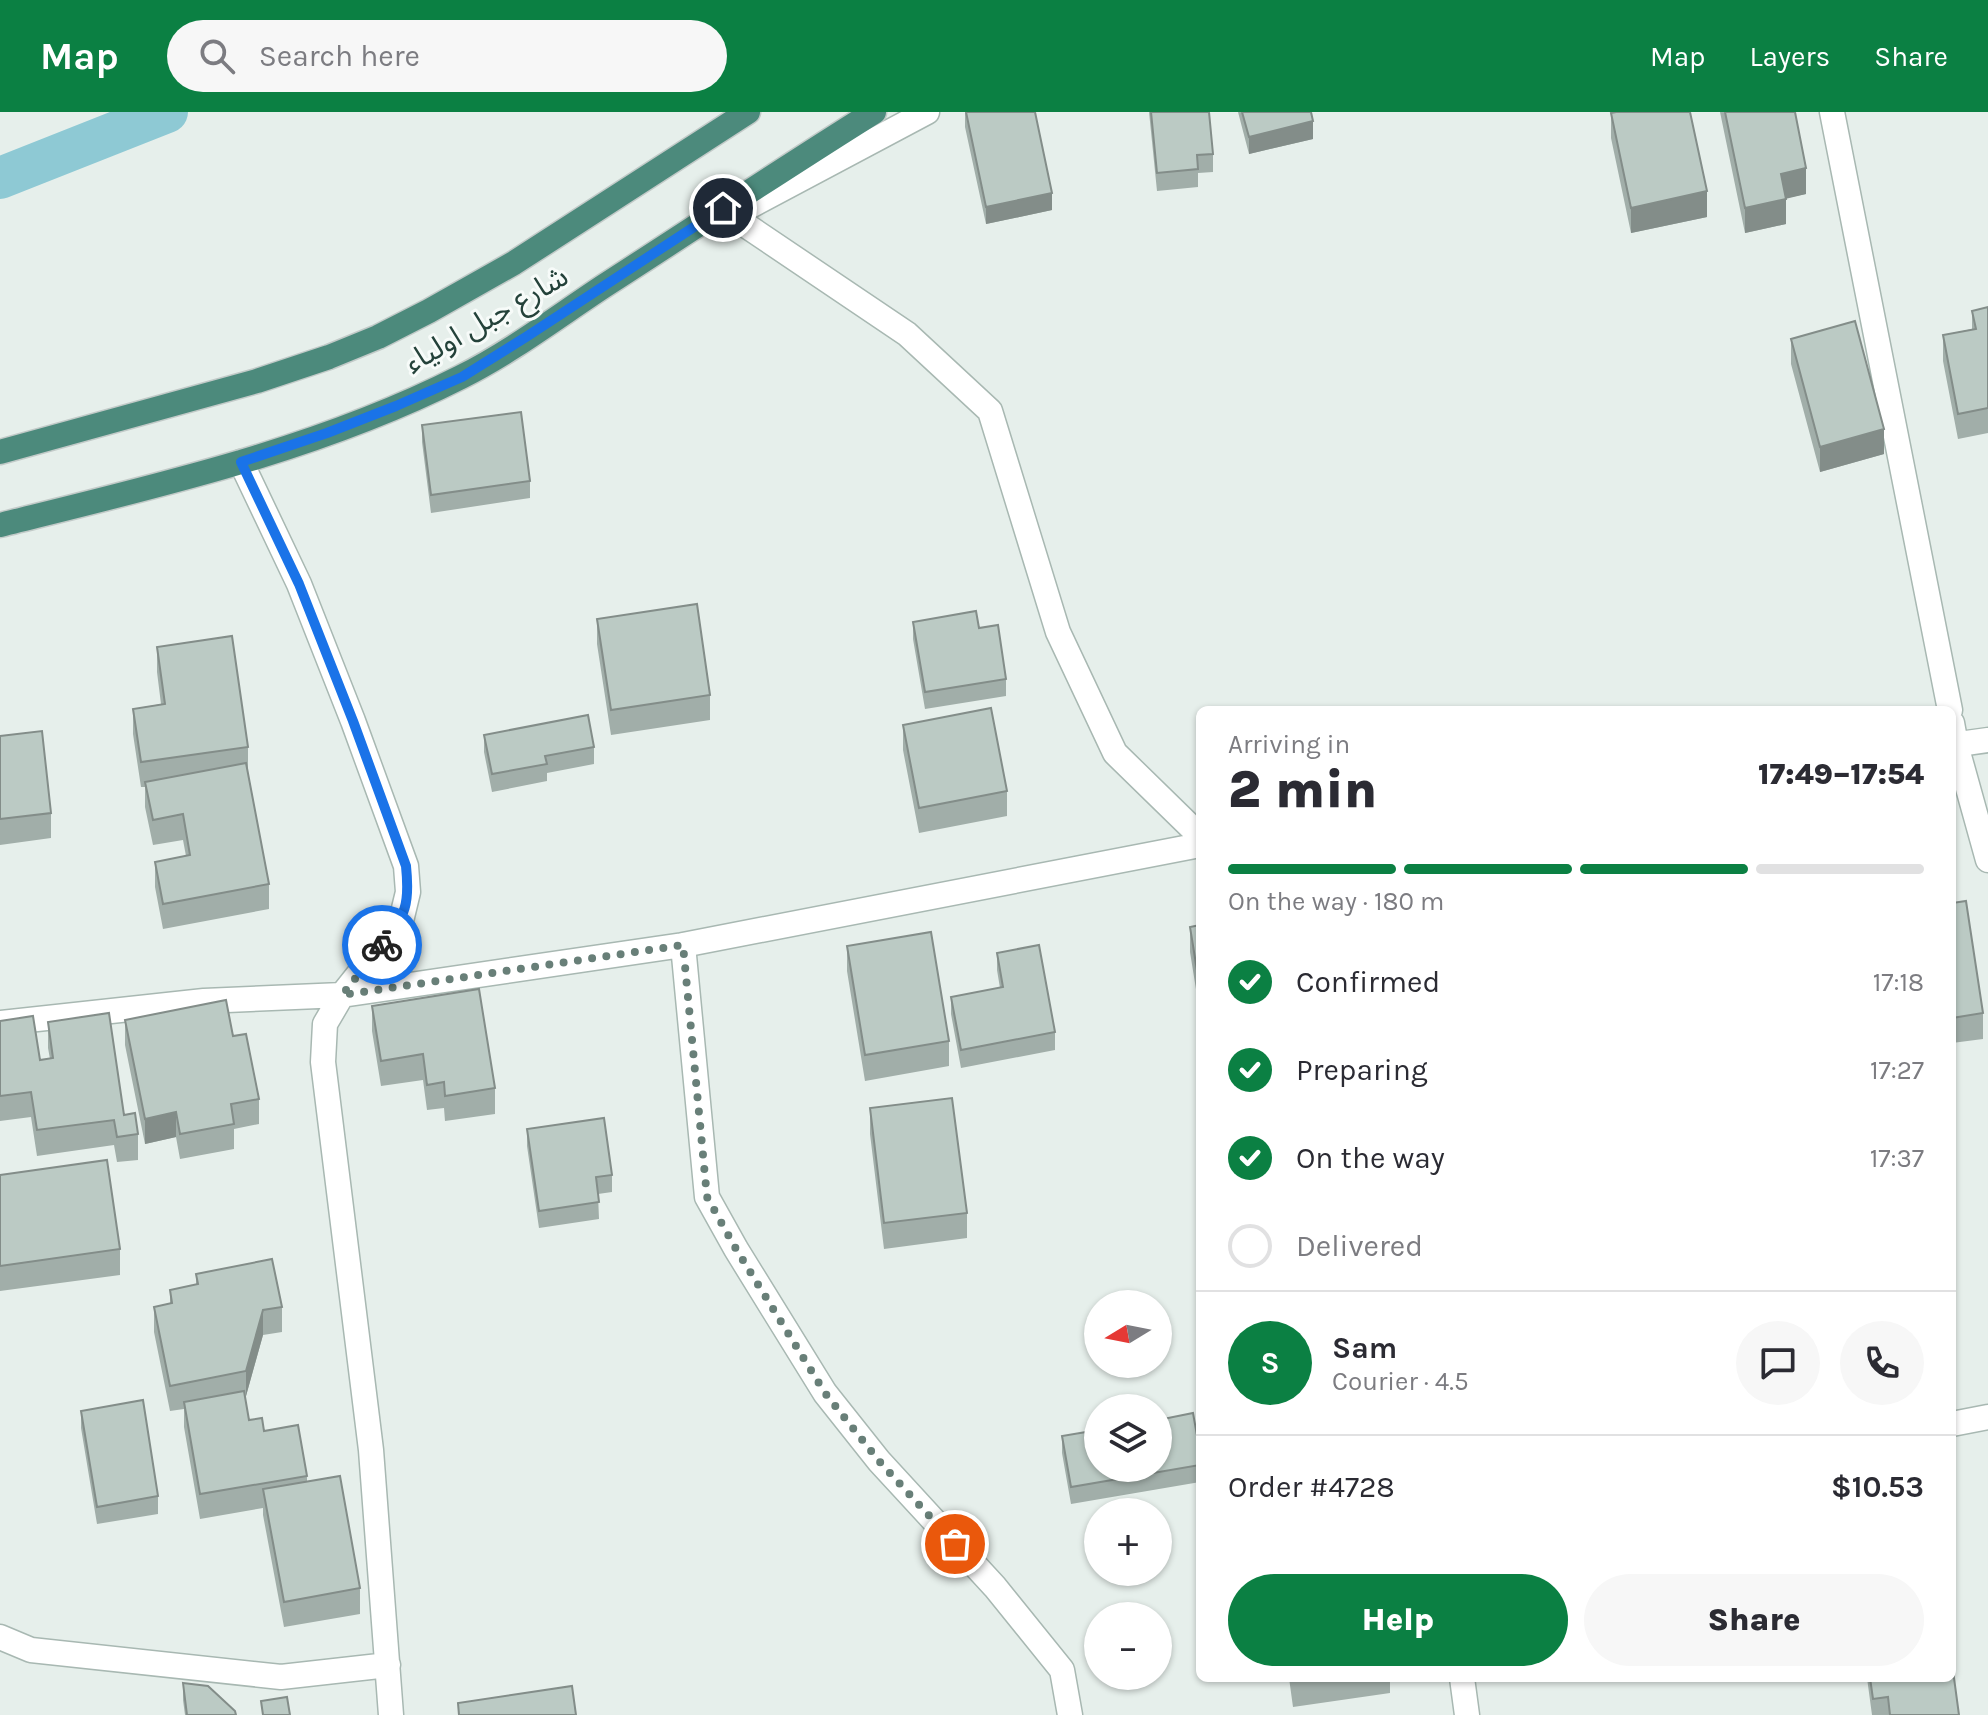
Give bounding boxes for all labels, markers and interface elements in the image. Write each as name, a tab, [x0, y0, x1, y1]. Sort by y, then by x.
search box	[167, 20, 727, 92]
text: Map	[40, 34, 119, 79]
icon: search	[195, 34, 239, 78]
text: Search here	[259, 38, 420, 74]
text: Map	[1650, 40, 1705, 73]
text: Layers	[1749, 40, 1830, 73]
text: Share	[1874, 40, 1948, 73]
pin	[689, 174, 757, 242]
icon: home	[701, 186, 745, 230]
street label: شارع جبل اولياء	[398, 258, 576, 384]
text: Arriving in	[1228, 729, 1350, 760]
text: 17:49–17:54	[1758, 756, 1924, 792]
text: 2 min	[1228, 759, 1377, 820]
text: On the way · 180 m	[1228, 886, 1444, 917]
courier	[342, 905, 422, 985]
icon: bike	[360, 923, 404, 967]
icon: check	[1228, 960, 1272, 1004]
text: Confirmed	[1296, 964, 1440, 1000]
text: 17:18	[1873, 967, 1924, 998]
icon: check	[1228, 1048, 1272, 1092]
text: Preparing	[1296, 1052, 1428, 1088]
text: 17:27	[1870, 1055, 1924, 1086]
icon: check	[1228, 1136, 1272, 1180]
text: On the way	[1296, 1140, 1445, 1176]
text: 17:37	[1870, 1143, 1924, 1174]
text: Delivered	[1296, 1228, 1423, 1264]
north arrow	[1084, 1290, 1172, 1378]
map controls	[1084, 1290, 1172, 1690]
button: chat	[1736, 1321, 1820, 1405]
button: phone	[1840, 1321, 1924, 1405]
text: Sam	[1332, 1330, 1397, 1366]
text: S	[1260, 1345, 1280, 1381]
text: Courier · 4.5	[1332, 1366, 1469, 1397]
button: layers	[1084, 1394, 1172, 1482]
text: Order #4728	[1228, 1469, 1395, 1505]
text: $10.53	[1831, 1469, 1924, 1505]
button: +	[1084, 1498, 1172, 1586]
pin	[921, 1510, 989, 1578]
icon: bag	[933, 1522, 977, 1566]
button: Help	[1228, 1574, 1568, 1666]
button: Share	[1584, 1574, 1924, 1666]
button: −	[1084, 1602, 1172, 1690]

